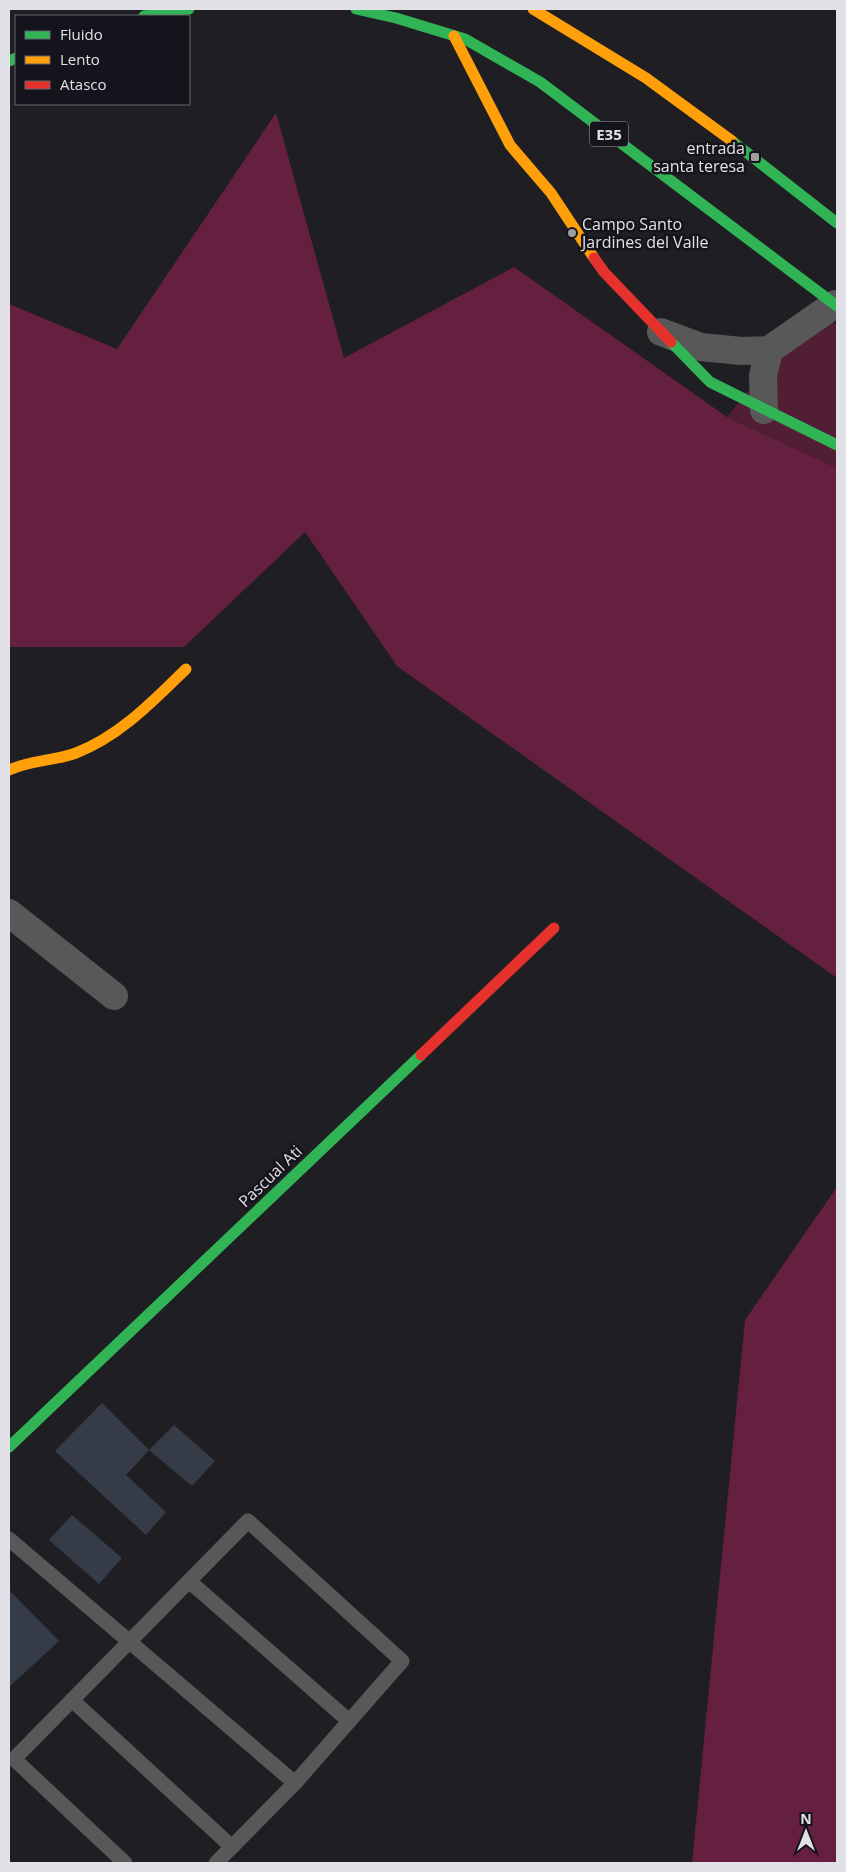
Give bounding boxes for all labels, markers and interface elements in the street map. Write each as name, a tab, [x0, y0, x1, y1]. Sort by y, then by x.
legend	[15, 15, 190, 105]
text: Fluido	[60, 24, 103, 44]
text: Lento	[60, 49, 100, 69]
text: Atasco	[60, 74, 107, 94]
road number: E35	[590, 122, 628, 146]
place label: entrada santa teresa	[653, 137, 745, 177]
marker: entrada santa teresa	[749, 151, 761, 163]
place label: Campo Santo Jardines del Valle	[580, 213, 709, 253]
marker: Campo Santo Jardines del Valle	[566, 227, 578, 239]
street label: Pascual Ati	[233, 1140, 307, 1212]
north arrow	[781, 1807, 831, 1857]
text: N	[800, 1809, 812, 1828]

